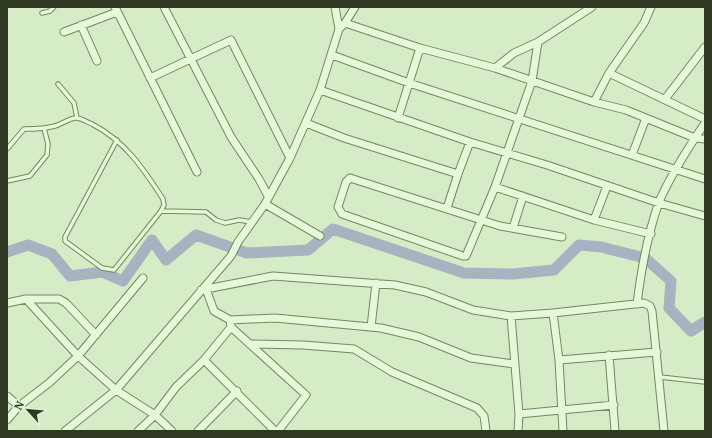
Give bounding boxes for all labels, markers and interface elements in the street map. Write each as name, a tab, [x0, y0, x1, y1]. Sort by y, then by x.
north arrow	[8, 390, 48, 430]
text: N	[11, 398, 28, 412]

